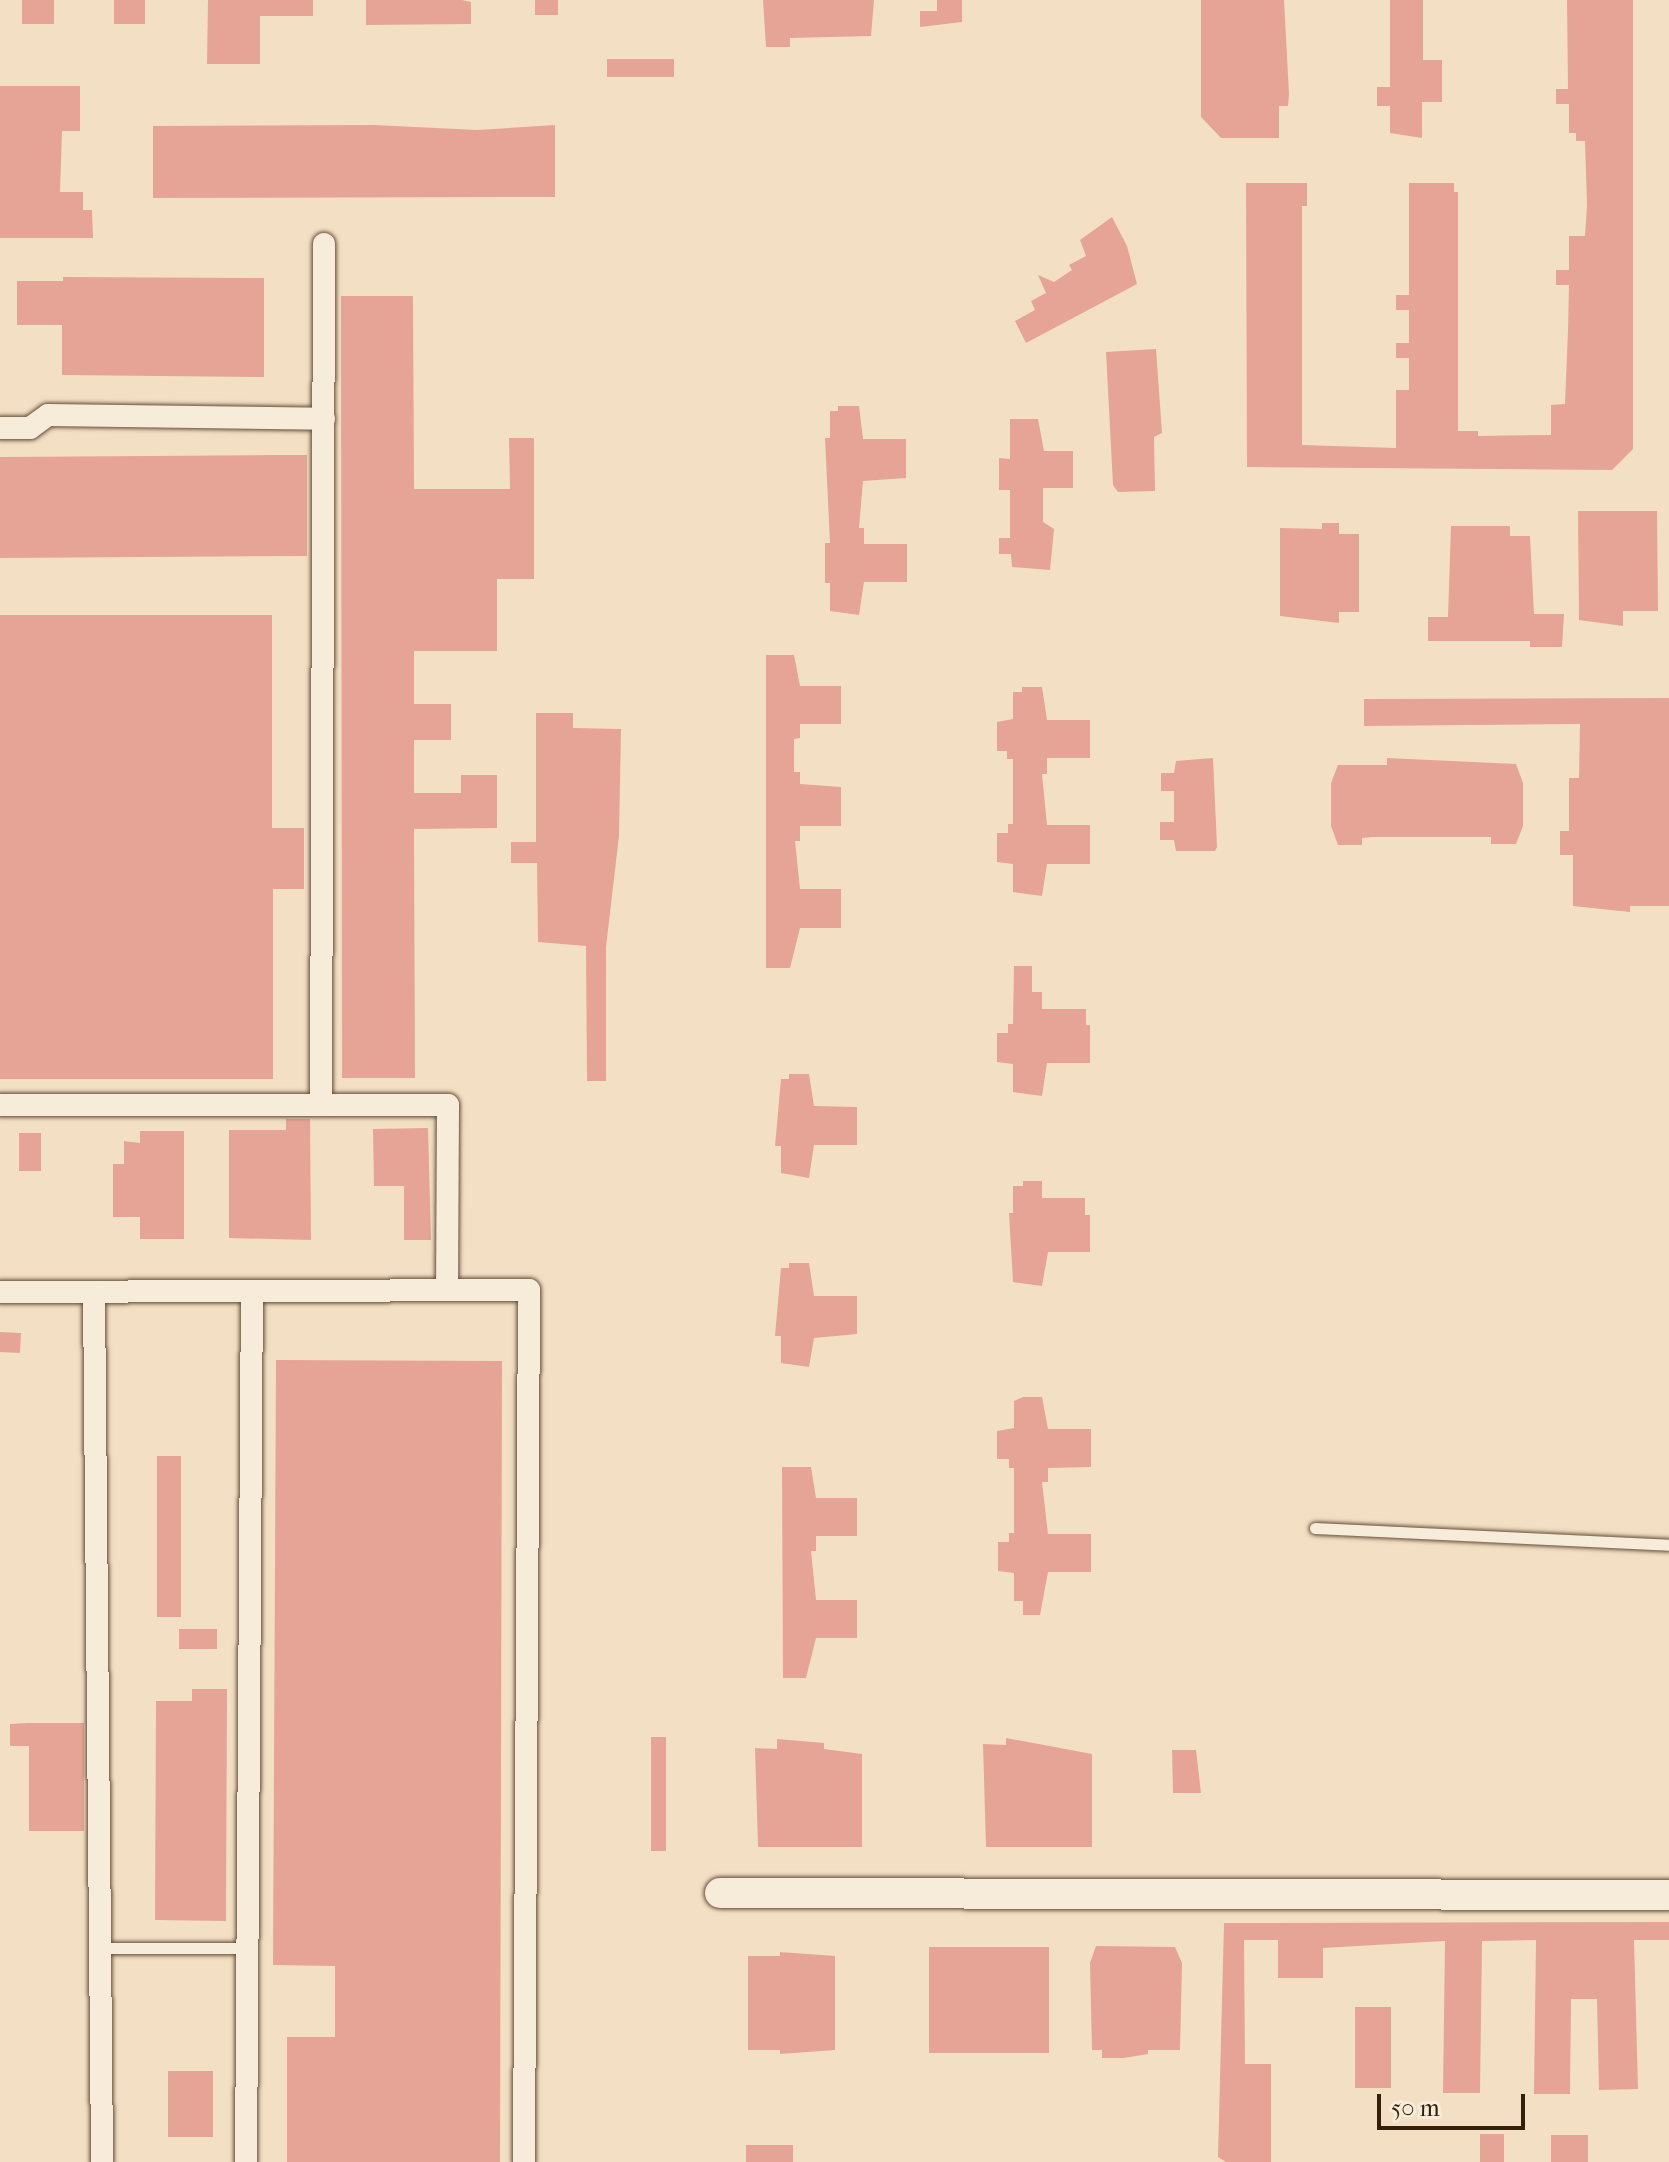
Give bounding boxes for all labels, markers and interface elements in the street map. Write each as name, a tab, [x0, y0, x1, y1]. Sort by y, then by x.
scale bar	[1381, 2078, 1529, 2128]
text: 50 m	[1391, 2094, 1440, 2122]

